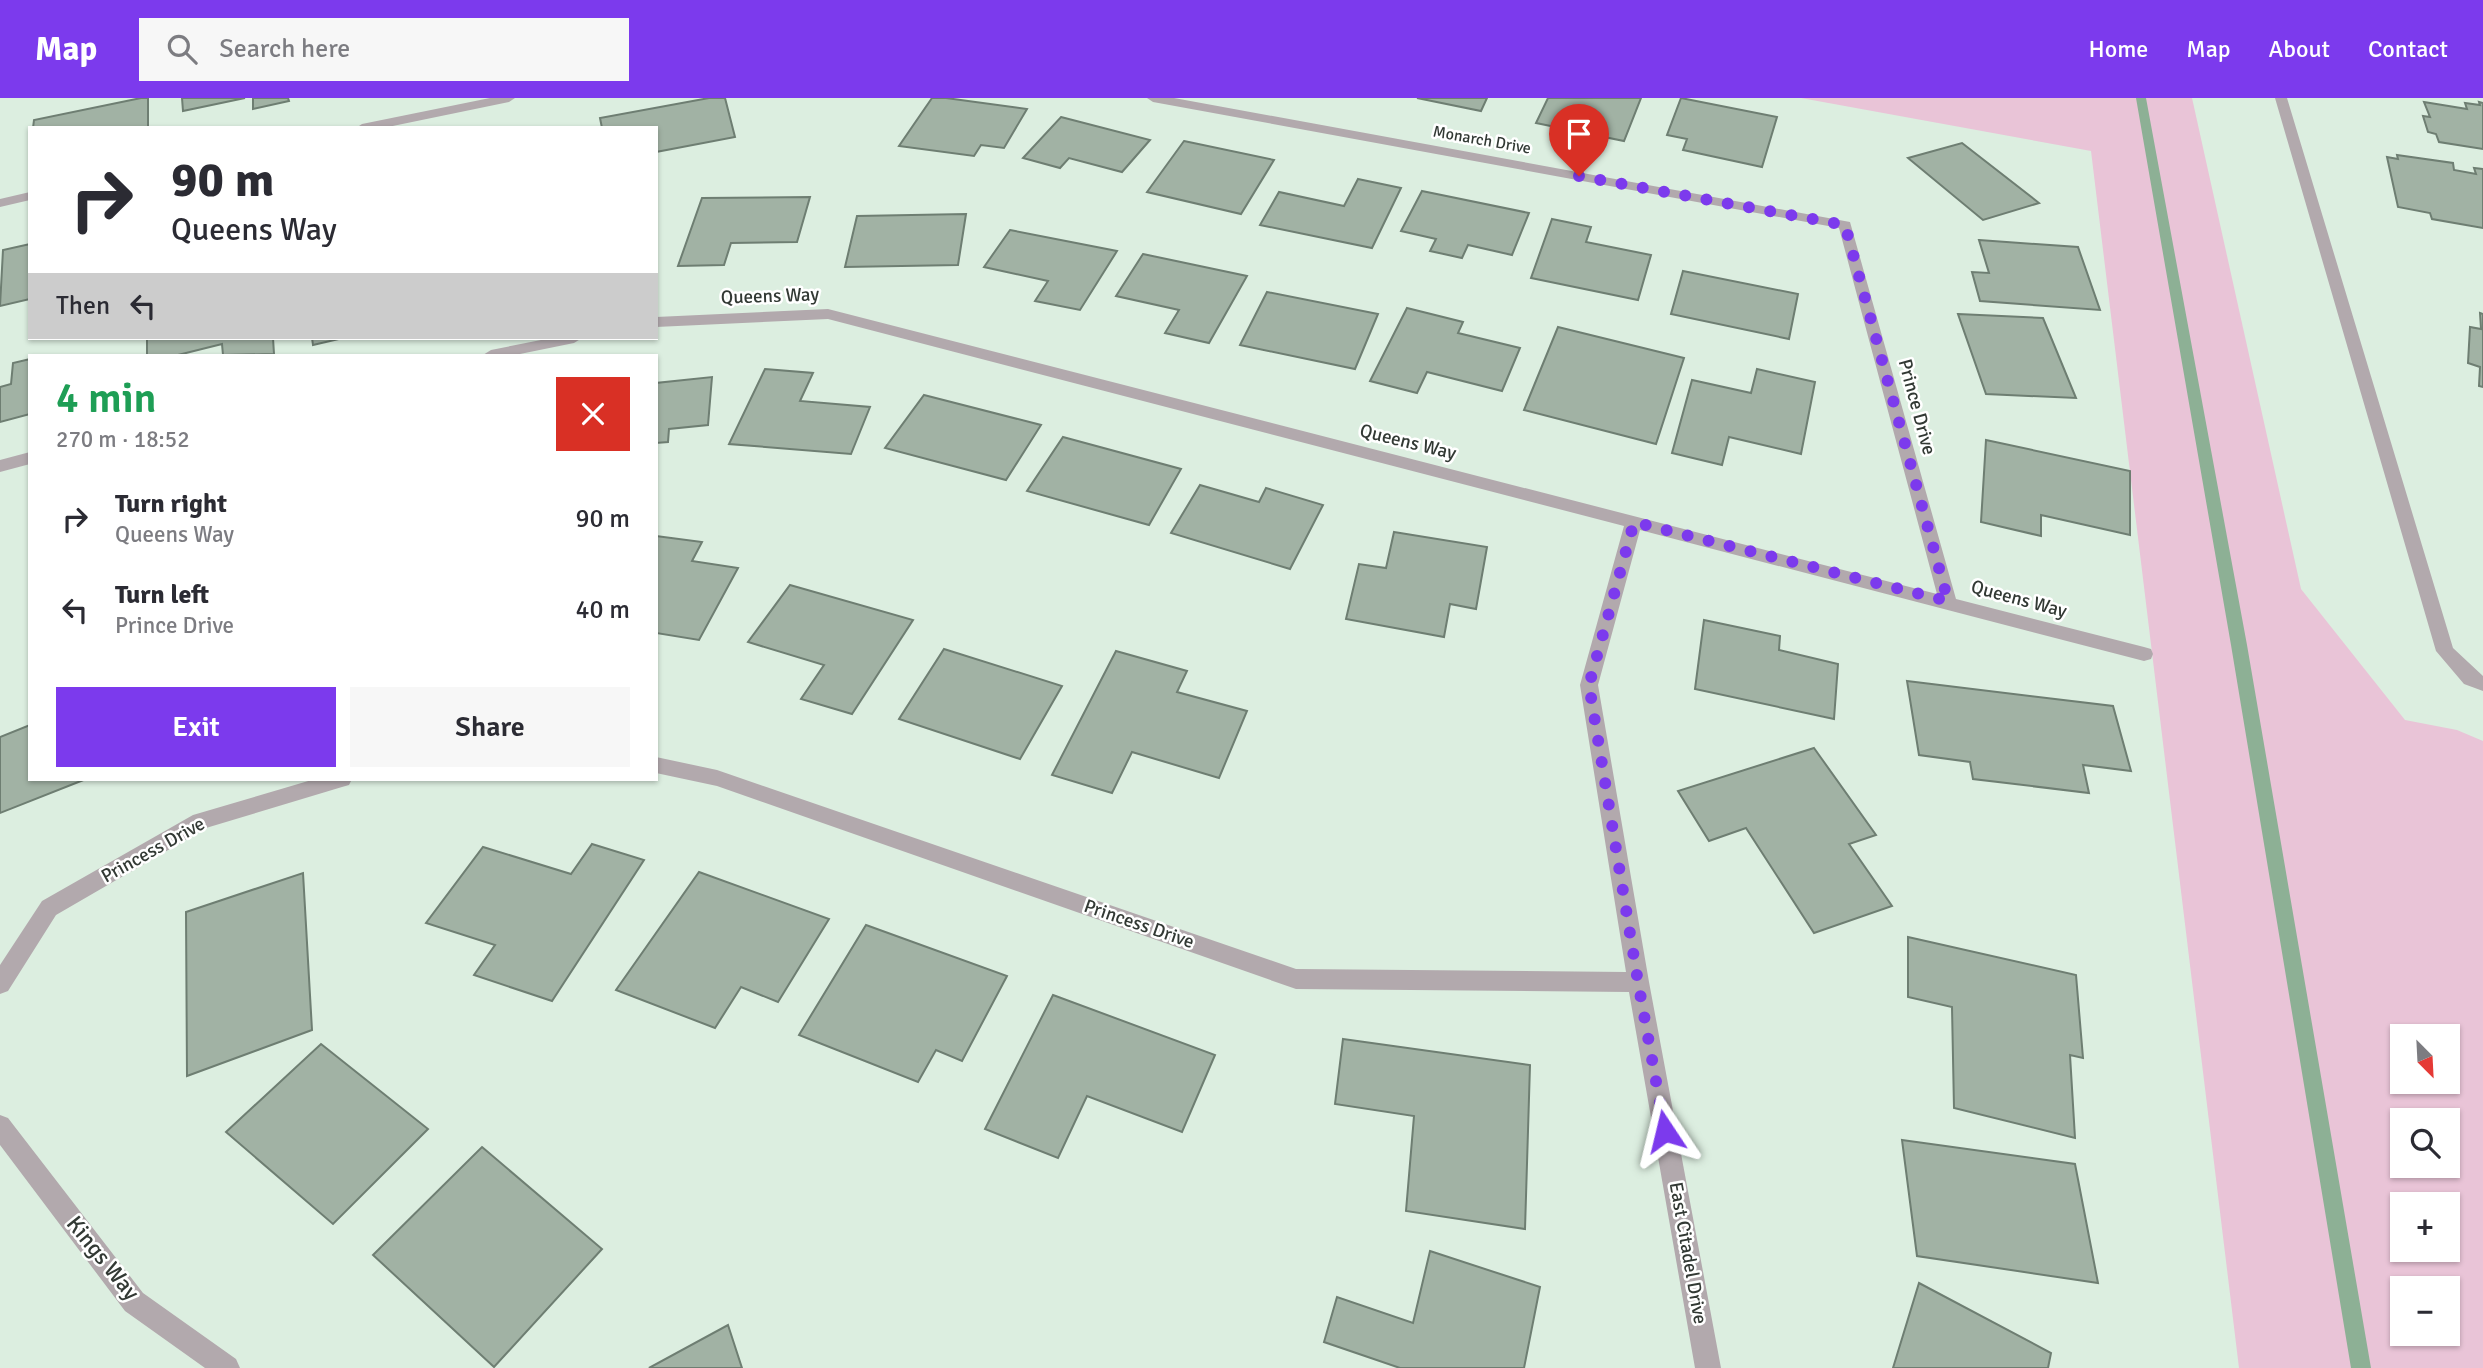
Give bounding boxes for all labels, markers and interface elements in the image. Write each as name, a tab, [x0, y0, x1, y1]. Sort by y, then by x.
search box	[139, 18, 629, 81]
text: Map	[35, 29, 97, 70]
icon: search	[163, 30, 201, 68]
text: Search here	[219, 33, 350, 65]
text: Home	[2088, 34, 2148, 64]
text: Map	[2186, 34, 2231, 64]
text: About	[2269, 34, 2330, 64]
text: Contact	[2368, 34, 2448, 64]
pin	[1549, 104, 1609, 176]
icon: arrive	[1560, 115, 1598, 153]
street label: Monarch Drive	[1431, 122, 1533, 158]
text: 90 m	[171, 150, 274, 210]
icon: right	[56, 154, 147, 245]
text: Queens Way	[171, 210, 337, 249]
street label: Queens Way	[720, 282, 820, 310]
icon: left	[124, 287, 162, 325]
text: Then	[56, 290, 110, 322]
street label: Prince Drive	[1893, 356, 1941, 458]
text: 4 min	[56, 373, 157, 424]
button: close	[556, 377, 630, 451]
street label: Queens Way	[1357, 418, 1459, 466]
text: 270 m · 18:52	[56, 425, 190, 454]
text: Turn right	[115, 488, 227, 520]
icon: right	[56, 500, 94, 538]
text: 90 m	[575, 503, 630, 535]
text: Queens Way	[115, 520, 234, 549]
street label: Queens Way	[1968, 575, 2070, 623]
text: Turn left	[115, 579, 209, 611]
icon: left	[56, 591, 94, 629]
text: 40 m	[575, 594, 630, 626]
text: Prince Drive	[115, 611, 234, 640]
button: Exit	[56, 687, 336, 767]
button: Share	[350, 687, 630, 767]
street label: Princess Drive	[97, 812, 209, 888]
street label: Princess Drive	[1081, 894, 1197, 954]
north arrow	[2390, 1024, 2460, 1094]
map controls	[2390, 1024, 2460, 1346]
position arrow	[1628, 1094, 1702, 1168]
button: search	[2390, 1108, 2460, 1178]
street label: East Citadel Drive	[1664, 1180, 1712, 1326]
button: +	[2390, 1192, 2460, 1262]
street label: Kings Way	[60, 1210, 146, 1306]
button: −	[2390, 1276, 2460, 1346]

